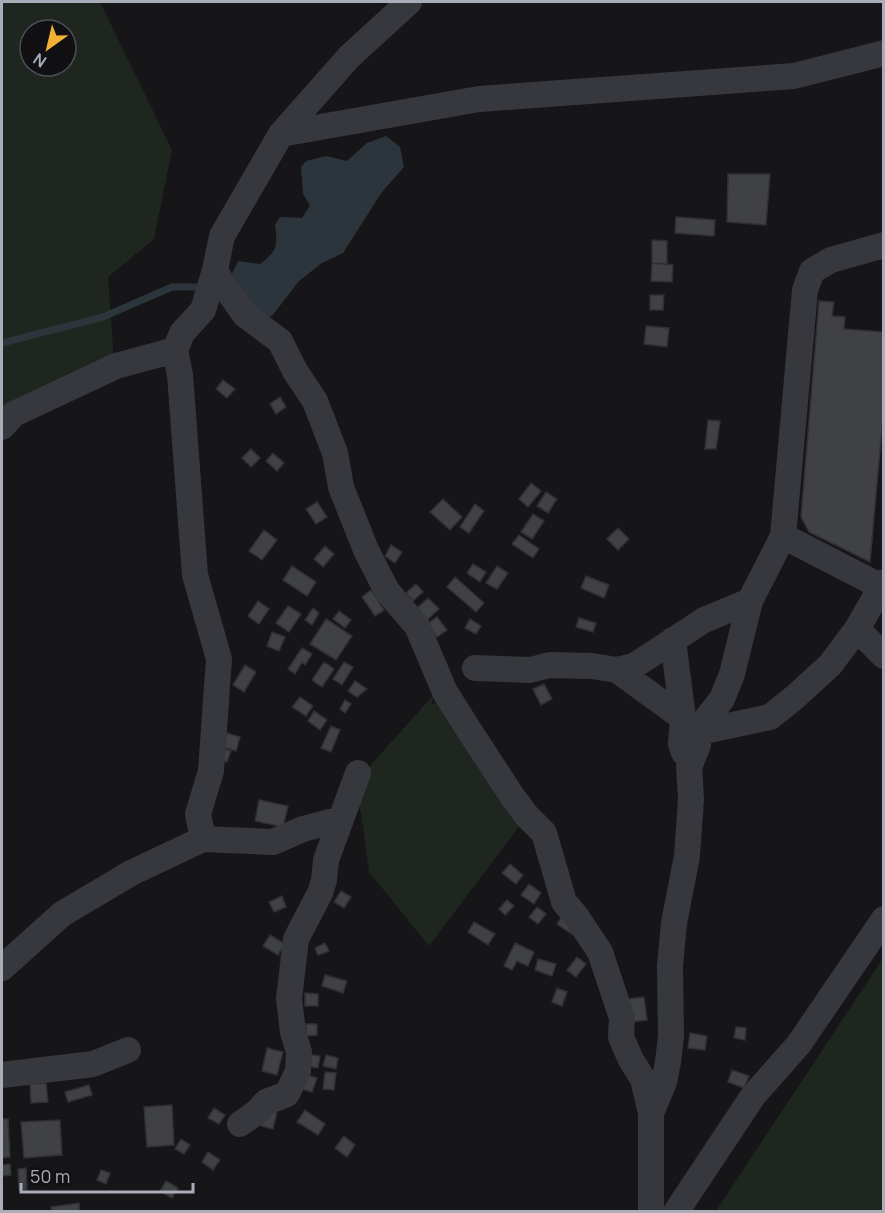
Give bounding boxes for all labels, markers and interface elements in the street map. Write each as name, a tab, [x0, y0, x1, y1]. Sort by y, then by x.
north arrow	[18, 18, 78, 78]
text: N	[29, 48, 51, 73]
scale bar	[21, 1156, 194, 1194]
text: 50 m	[30, 1164, 70, 1188]

